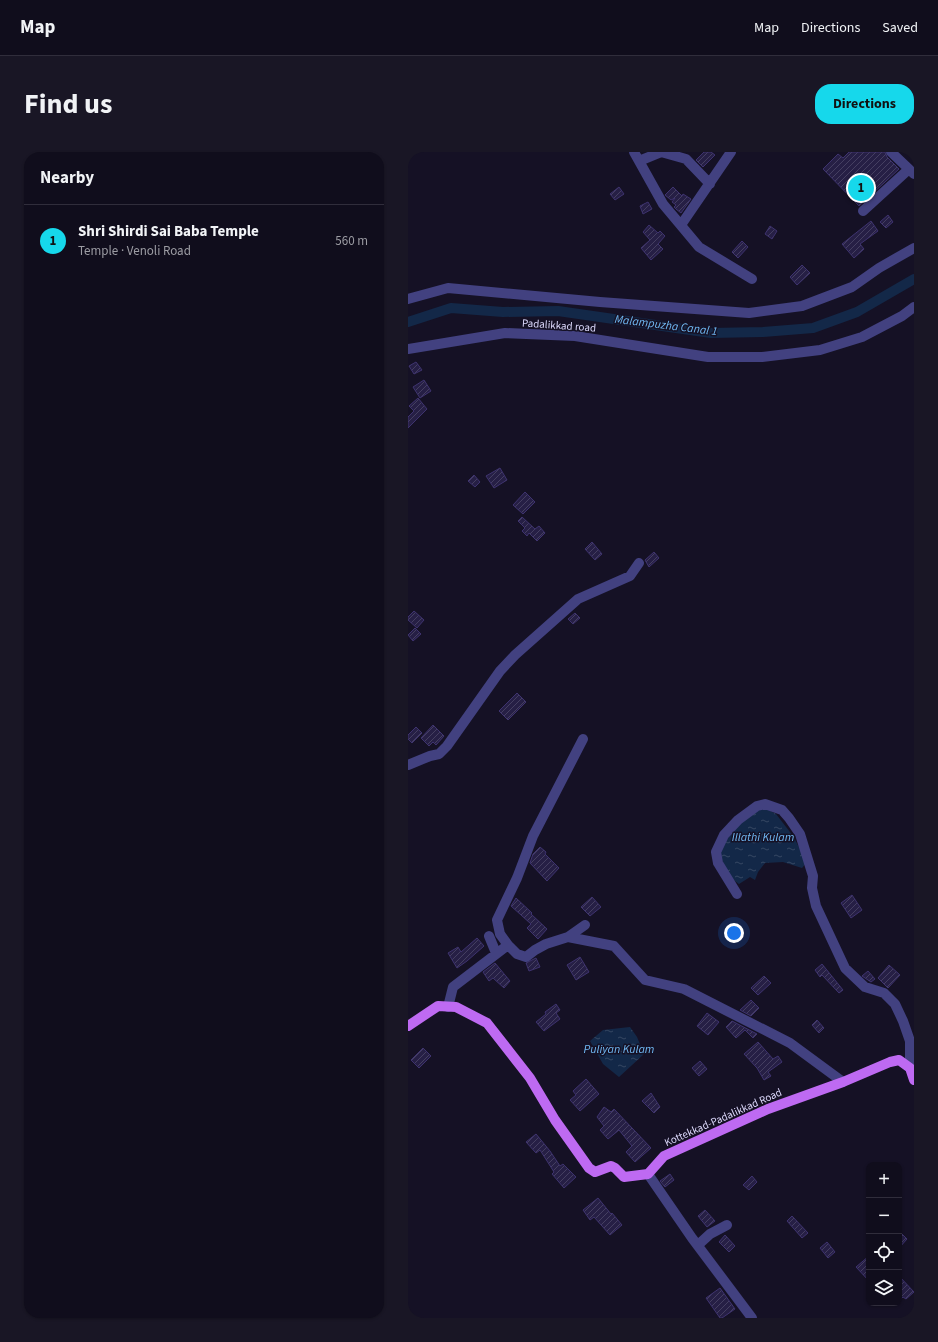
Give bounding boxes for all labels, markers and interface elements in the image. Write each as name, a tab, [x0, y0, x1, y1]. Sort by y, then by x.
text: Map	[20, 14, 55, 41]
text: Map	[754, 18, 779, 38]
text: Directions	[801, 18, 860, 38]
text: Saved	[882, 18, 918, 38]
text: Find us	[24, 84, 112, 124]
button: Directions	[815, 84, 914, 124]
text: Nearby	[40, 166, 94, 190]
pin: 1	[848, 173, 874, 203]
text: Shri Shirdi Sai Baba Temple	[78, 221, 259, 242]
text: 1	[50, 232, 56, 250]
text: 560 m	[335, 232, 368, 250]
text: Temple · Venoli Road	[78, 242, 191, 260]
water label: Malampuzha Canal 1	[614, 311, 718, 340]
street label: Padalikkad road	[521, 315, 597, 336]
water label: Illathi Kulam	[732, 829, 794, 846]
your location	[724, 923, 744, 943]
water label: Puliyan Kulam	[584, 1041, 654, 1058]
street label: Kottekkad-Padalikkad Road	[662, 1085, 784, 1150]
map controls	[866, 1162, 902, 1306]
button: +	[866, 1162, 902, 1198]
button: −	[866, 1198, 902, 1234]
button: locate	[866, 1234, 902, 1270]
button: layers	[866, 1270, 902, 1306]

